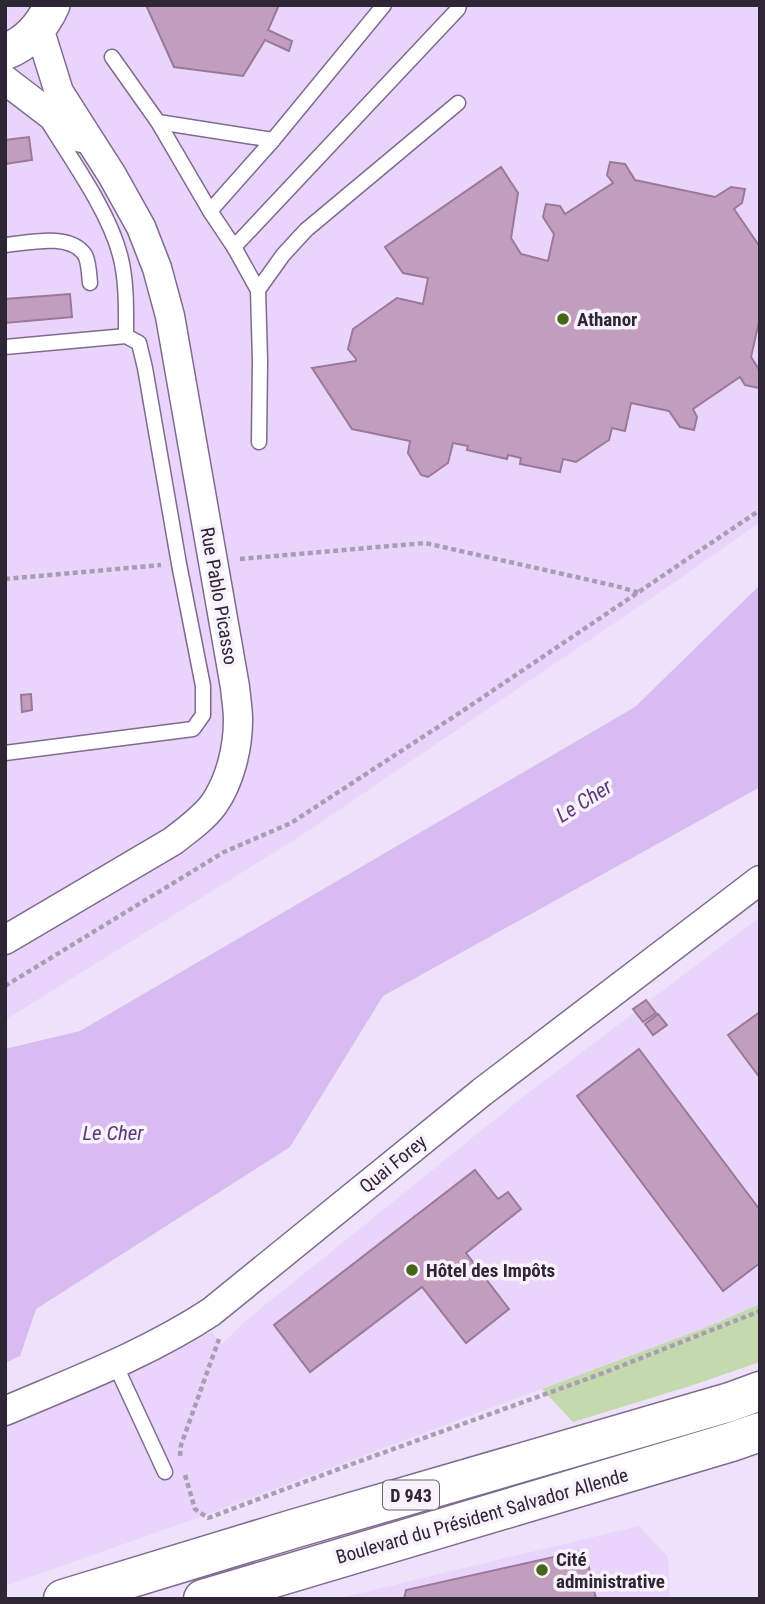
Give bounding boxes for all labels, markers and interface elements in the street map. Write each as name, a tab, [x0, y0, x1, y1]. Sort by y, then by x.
place label: Athanor	[577, 308, 637, 331]
marker: Athanor	[555, 311, 571, 327]
street label: Rue Pablo Picasso	[196, 525, 242, 667]
water label: Le Cher	[552, 774, 617, 827]
water label: Le Cher	[82, 1121, 144, 1145]
street label: Quai Forey	[355, 1130, 431, 1198]
place label: Hôtel des Impôts	[426, 1259, 555, 1282]
marker: Hôtel des Impôts	[404, 1262, 420, 1278]
street label: Boulevard du Président Salvador Allende	[333, 1463, 631, 1569]
road number: D 943	[383, 1480, 439, 1510]
place label: Cité administrative	[556, 1548, 665, 1593]
marker: Cité administrative	[534, 1562, 550, 1578]

